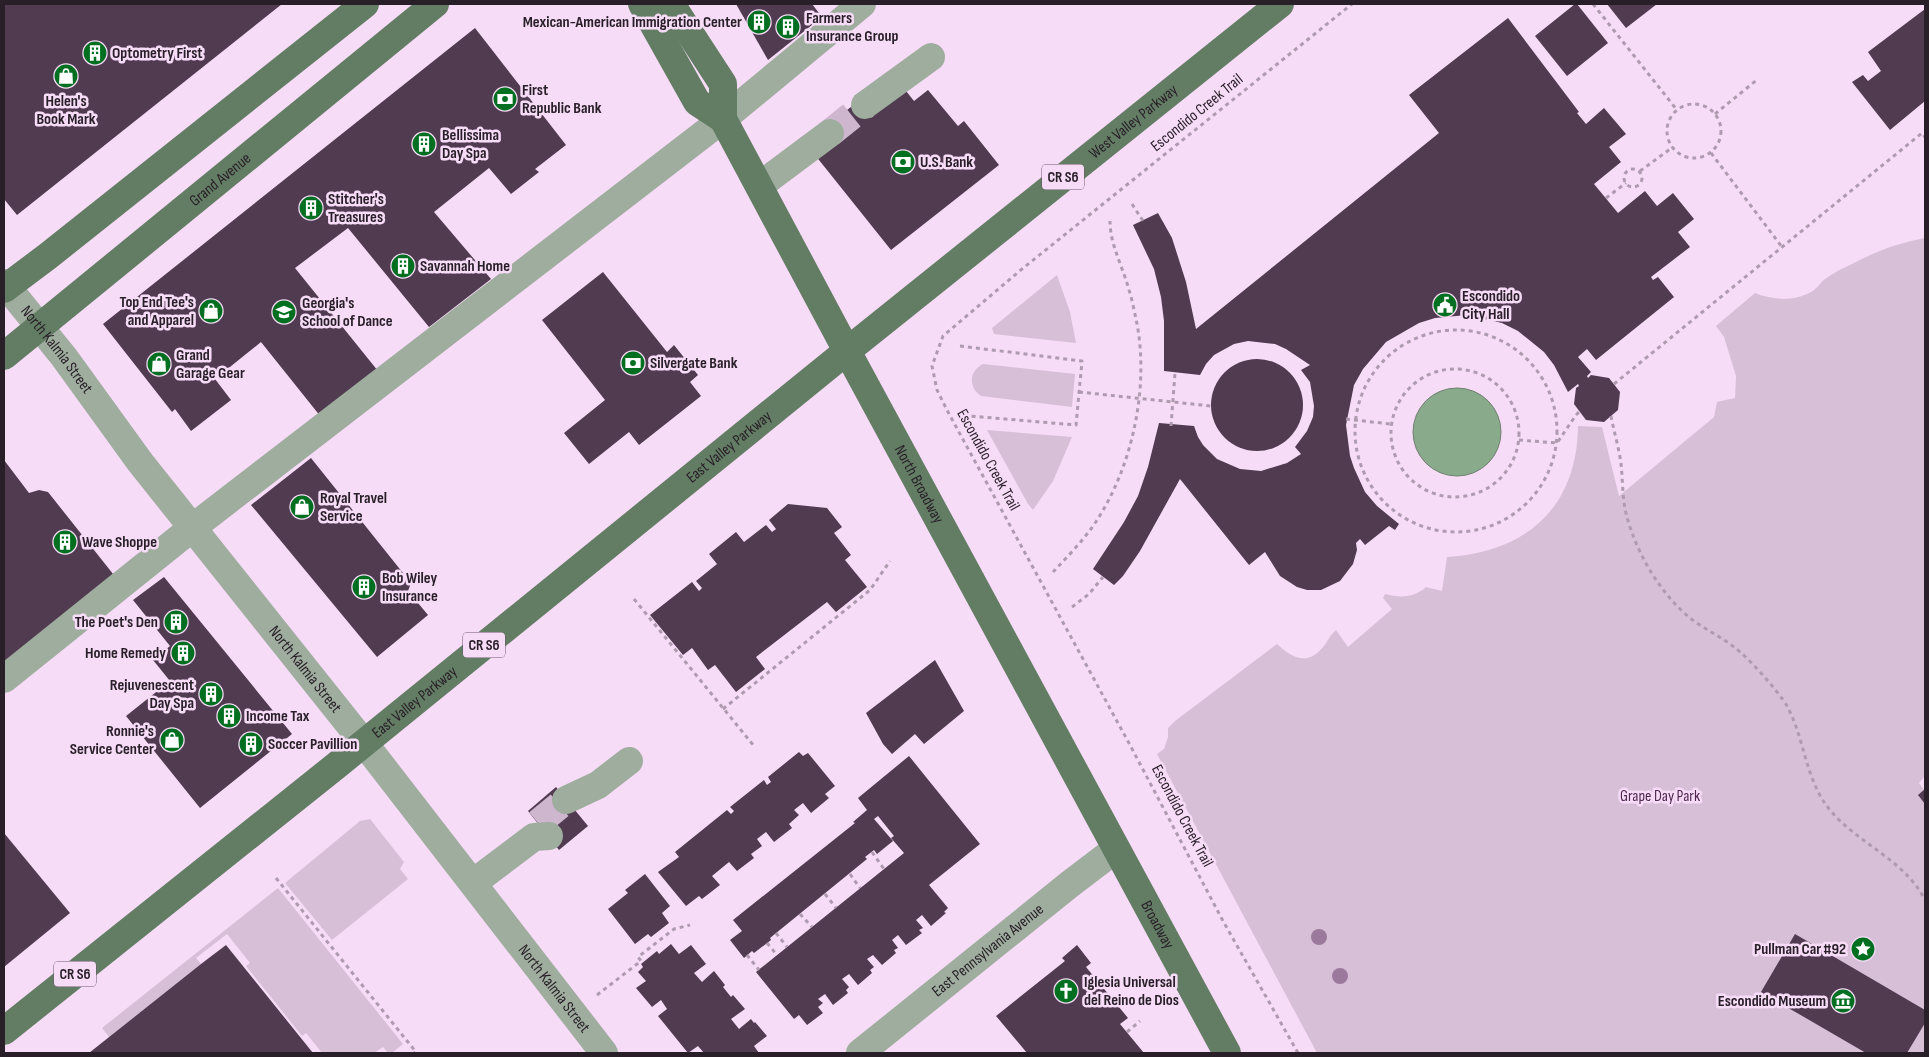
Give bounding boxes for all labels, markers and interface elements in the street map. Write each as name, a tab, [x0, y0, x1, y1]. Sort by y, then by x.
building icon: Mexican-American Immigration Center	[746, 9, 772, 35]
place label: Farmers Insurance Group	[806, 9, 898, 46]
place label: Mexican-American Immigration Center	[523, 13, 742, 32]
building icon: Farmers Insurance Group	[775, 14, 801, 40]
building icon: Optometry First	[82, 40, 108, 66]
place label: Optometry First	[112, 44, 203, 63]
shop icon: Helen's Book Mark	[53, 63, 79, 89]
street label: Escondido Creek Trail	[1147, 70, 1247, 156]
street label: West Valley Parkway	[1085, 80, 1181, 163]
place label: First Republic Bank	[522, 81, 602, 118]
bank icon: First Republic Bank	[492, 86, 518, 112]
place label: Helen's Book Mark	[36, 92, 96, 129]
place label: Bellissima Day Spa	[442, 126, 499, 163]
building icon: Bellissima Day Spa	[411, 131, 437, 157]
street label: Grand Avenue	[185, 149, 255, 210]
bank icon: U.S. Bank	[890, 149, 916, 175]
place label: U.S. Bank	[920, 153, 973, 172]
road number: CR S6	[1042, 164, 1084, 190]
place label: Stitcher's Treasures	[328, 190, 384, 227]
building icon: Stitcher's Treasures	[298, 195, 324, 221]
building icon: Savannah Home	[390, 253, 416, 279]
place label: Savannah Home	[420, 257, 510, 276]
place label: Escondido City Hall	[1462, 287, 1520, 324]
public building icon: Escondido City Hall	[1432, 292, 1458, 318]
place label: Top End Tee's and Apparel	[119, 293, 194, 330]
place label: Georgia's School of Dance	[302, 294, 393, 331]
shop icon: Top End Tee's and Apparel	[198, 298, 224, 324]
school or university icon: Georgia's School of Dance	[271, 299, 297, 325]
street label: North Kalmia Street	[17, 302, 97, 397]
place label: Grand Garage Gear	[176, 346, 245, 383]
bank icon: Silvergate Bank	[620, 350, 646, 376]
shop icon: Grand Garage Gear	[146, 351, 172, 377]
place label: Silvergate Bank	[650, 354, 738, 373]
street label: Escondido Creek Trail	[952, 406, 1024, 514]
street label: East Valley Parkway	[683, 407, 775, 487]
street label: North Broadway	[890, 442, 948, 527]
place label: Royal Travel Service	[320, 489, 387, 526]
shop icon: Royal Travel Service	[289, 494, 315, 520]
building icon: Wave Shoppe	[52, 529, 78, 555]
place label: Wave Shoppe	[82, 533, 157, 552]
place label: Bob Wiley Insurance	[382, 569, 438, 606]
building icon: Bob Wiley Insurance	[351, 574, 377, 600]
building icon: The Poet's Den	[163, 609, 189, 635]
place label: The Poet's Den	[75, 613, 158, 632]
street label: North Kalmia Street	[265, 622, 346, 717]
road number: CR S6	[463, 632, 505, 658]
building icon: Home Remedy	[170, 640, 196, 666]
place label: Home Remedy	[85, 644, 166, 663]
street label: East Valley Parkway	[368, 662, 461, 742]
place label: Rejuvenescent Day Spa	[110, 676, 194, 713]
building icon: Rejuvenescent Day Spa	[198, 681, 224, 707]
building icon: Income Tax	[216, 703, 242, 729]
place label: Income Tax	[246, 707, 310, 726]
place label: Ronnie's Service Center	[70, 722, 154, 759]
shop icon: Ronnie's Service Center	[159, 727, 185, 753]
building icon: Soccer Pavillion	[238, 731, 264, 757]
place label: Soccer Pavillion	[268, 735, 357, 754]
street label: Escondido Creek Trail	[1147, 762, 1217, 870]
park label: Grape Day Park	[1620, 787, 1700, 806]
street label: Broadway	[1137, 897, 1178, 952]
street label: East Pennsylvania Avenue	[928, 900, 1047, 1001]
place icon: Pullman Car #92	[1850, 936, 1876, 962]
place label: Pullman Car #92	[1754, 940, 1846, 959]
street label: North Kalmia Street	[514, 941, 594, 1037]
road number: CR S6	[54, 962, 96, 986]
place label: Iglesia Universal del Reino de Dios	[1084, 973, 1179, 1010]
church icon: Iglesia Universal del Reino de Dios	[1053, 978, 1079, 1004]
museum icon: Escondido Museum	[1830, 988, 1856, 1014]
place label: Escondido Museum	[1718, 992, 1826, 1011]

